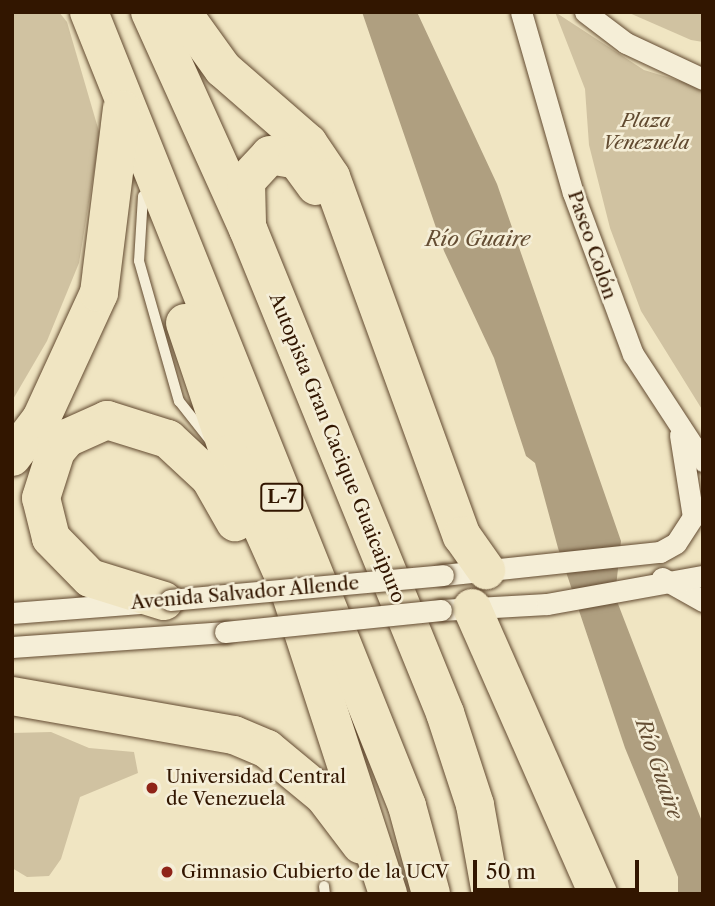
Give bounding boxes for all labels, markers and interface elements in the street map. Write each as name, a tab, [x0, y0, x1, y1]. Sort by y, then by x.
park label: Plaza Venezuela	[602, 110, 690, 154]
street label: Paseo Colón	[563, 188, 621, 302]
water label: Río Guaire	[426, 226, 530, 252]
street label: Autopista Gran Cacique Guaicaipuro	[264, 290, 410, 606]
road number: L-7	[259, 482, 305, 512]
street label: Avenida Salvador Allende	[129, 572, 361, 614]
water label: Río Guaire	[630, 715, 688, 823]
place label: Universidad Central de Venezuela	[166, 766, 346, 810]
marker: Universidad Central de Venezuela	[144, 780, 160, 796]
scale bar	[477, 846, 643, 890]
text: 50 m	[486, 859, 536, 884]
place label: Gimnasio Cubierto de la UCV	[181, 861, 449, 883]
marker: Gimnasio Cubierto de la UCV	[159, 864, 175, 880]

